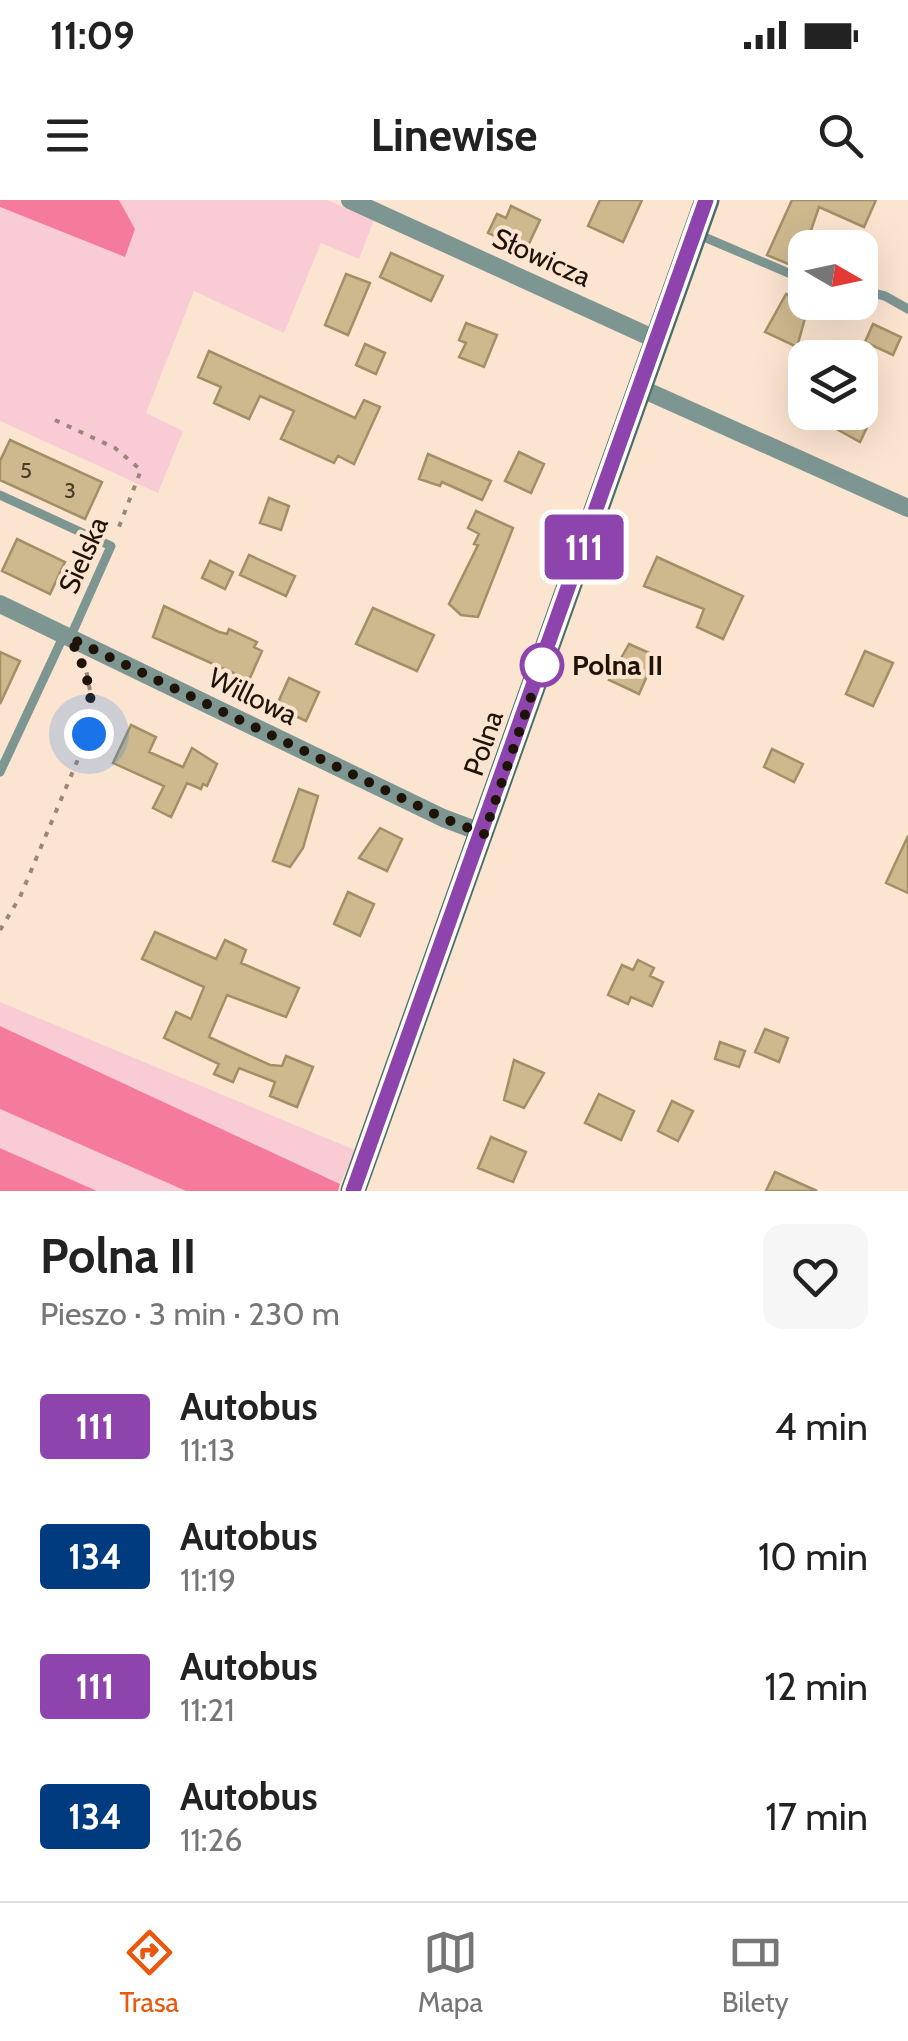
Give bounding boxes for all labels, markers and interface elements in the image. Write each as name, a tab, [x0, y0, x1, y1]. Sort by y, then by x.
text: 11:09	[50, 12, 135, 59]
icon: menu	[40, 108, 95, 163]
text: Linewise	[371, 108, 538, 162]
icon: search	[813, 108, 868, 163]
street label: Słowicza	[488, 220, 597, 294]
north arrow	[788, 230, 878, 320]
map controls	[788, 230, 878, 430]
button: layers	[788, 340, 878, 430]
house number: 5	[20, 457, 32, 484]
house number: 3	[64, 477, 76, 504]
street label: Sielska	[51, 511, 115, 599]
line badge: 111	[526, 514, 642, 580]
text: 111	[565, 526, 603, 569]
marker: Polna II	[521, 644, 563, 686]
place label: Polna II	[572, 648, 663, 682]
street label: Willowa	[203, 660, 303, 732]
street label: Polna	[456, 705, 510, 780]
your location	[64, 709, 114, 759]
button: heart	[763, 1224, 868, 1329]
text: Polna II	[40, 1227, 196, 1285]
text: Pieszo · 3 min · 230 m	[40, 1294, 340, 1333]
text: Autobus	[180, 1383, 318, 1430]
text: 4 min	[775, 1403, 868, 1450]
text: 111	[76, 1405, 114, 1448]
text: 11:13	[180, 1430, 235, 1469]
text: Autobus	[180, 1513, 318, 1560]
text: 10 min	[758, 1533, 868, 1580]
text: 134	[68, 1535, 122, 1578]
text: 11:19	[180, 1560, 236, 1599]
text: Autobus	[180, 1643, 318, 1690]
text: 12 min	[765, 1663, 868, 1710]
text: 111	[76, 1665, 114, 1708]
text: 11:21	[180, 1690, 235, 1729]
text: Autobus	[180, 1773, 318, 1820]
text: 17 min	[765, 1793, 868, 1840]
text: 134	[68, 1795, 122, 1838]
text: 11:26	[180, 1820, 242, 1859]
tab: Trasa	[119, 1925, 179, 2019]
tab: Mapa	[418, 1925, 483, 2019]
tab: Bilety	[722, 1925, 789, 2019]

